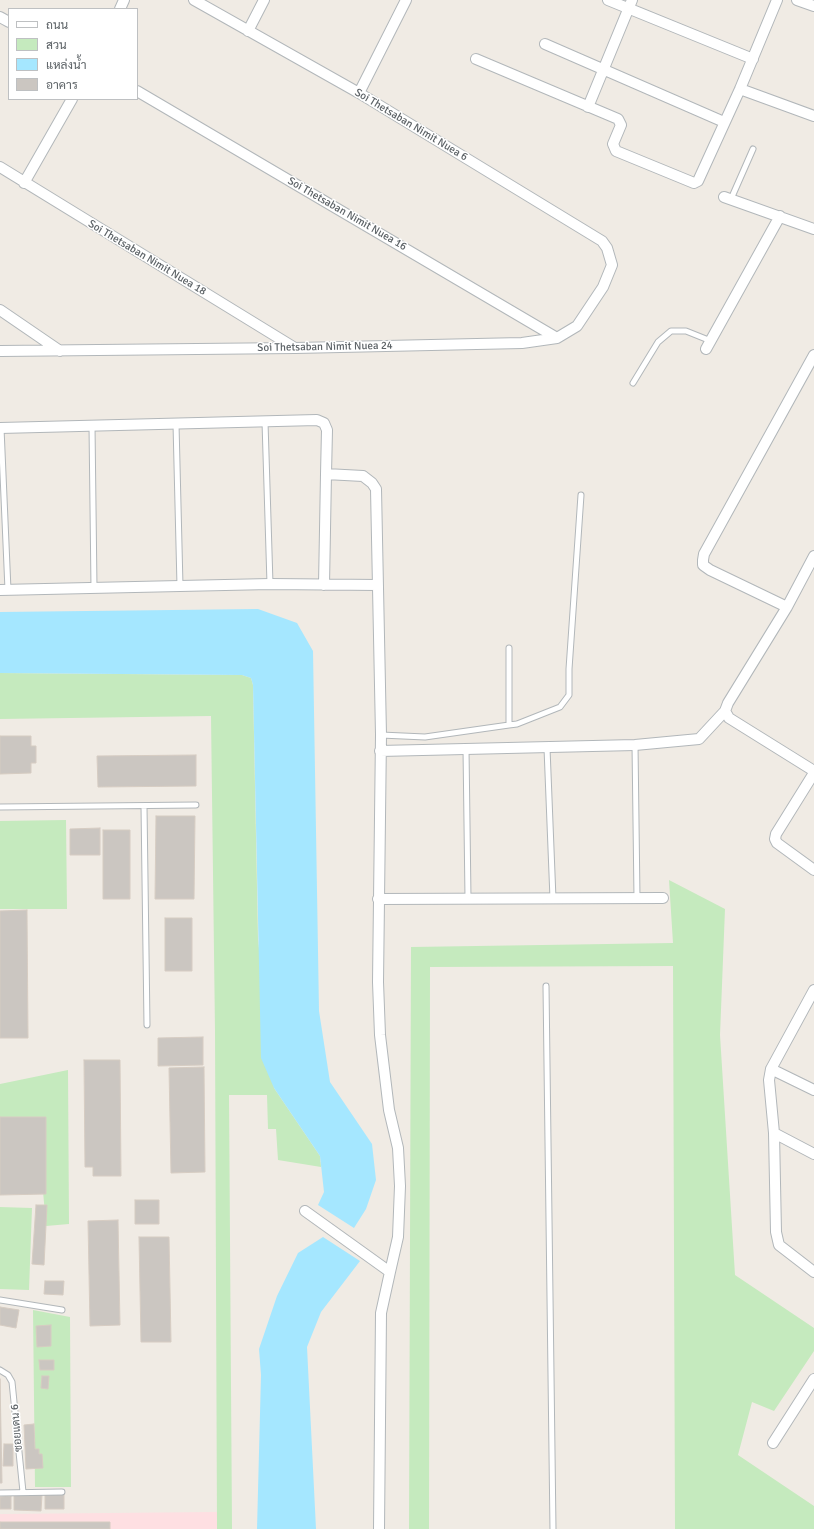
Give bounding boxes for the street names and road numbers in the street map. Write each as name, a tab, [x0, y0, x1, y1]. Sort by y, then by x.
street label: Soi Thetsaban Nimit Nuea 6	[352, 86, 470, 164]
street label: Soi Thetsaban Nimit Nuea 16	[285, 174, 409, 254]
street label: Soi Thetsaban Nimit Nuea 18	[86, 217, 208, 299]
street label: Soi Thetsaban Nimit Nuea 24	[257, 339, 393, 355]
street label: ซอยแดน 6	[8, 1404, 26, 1452]

